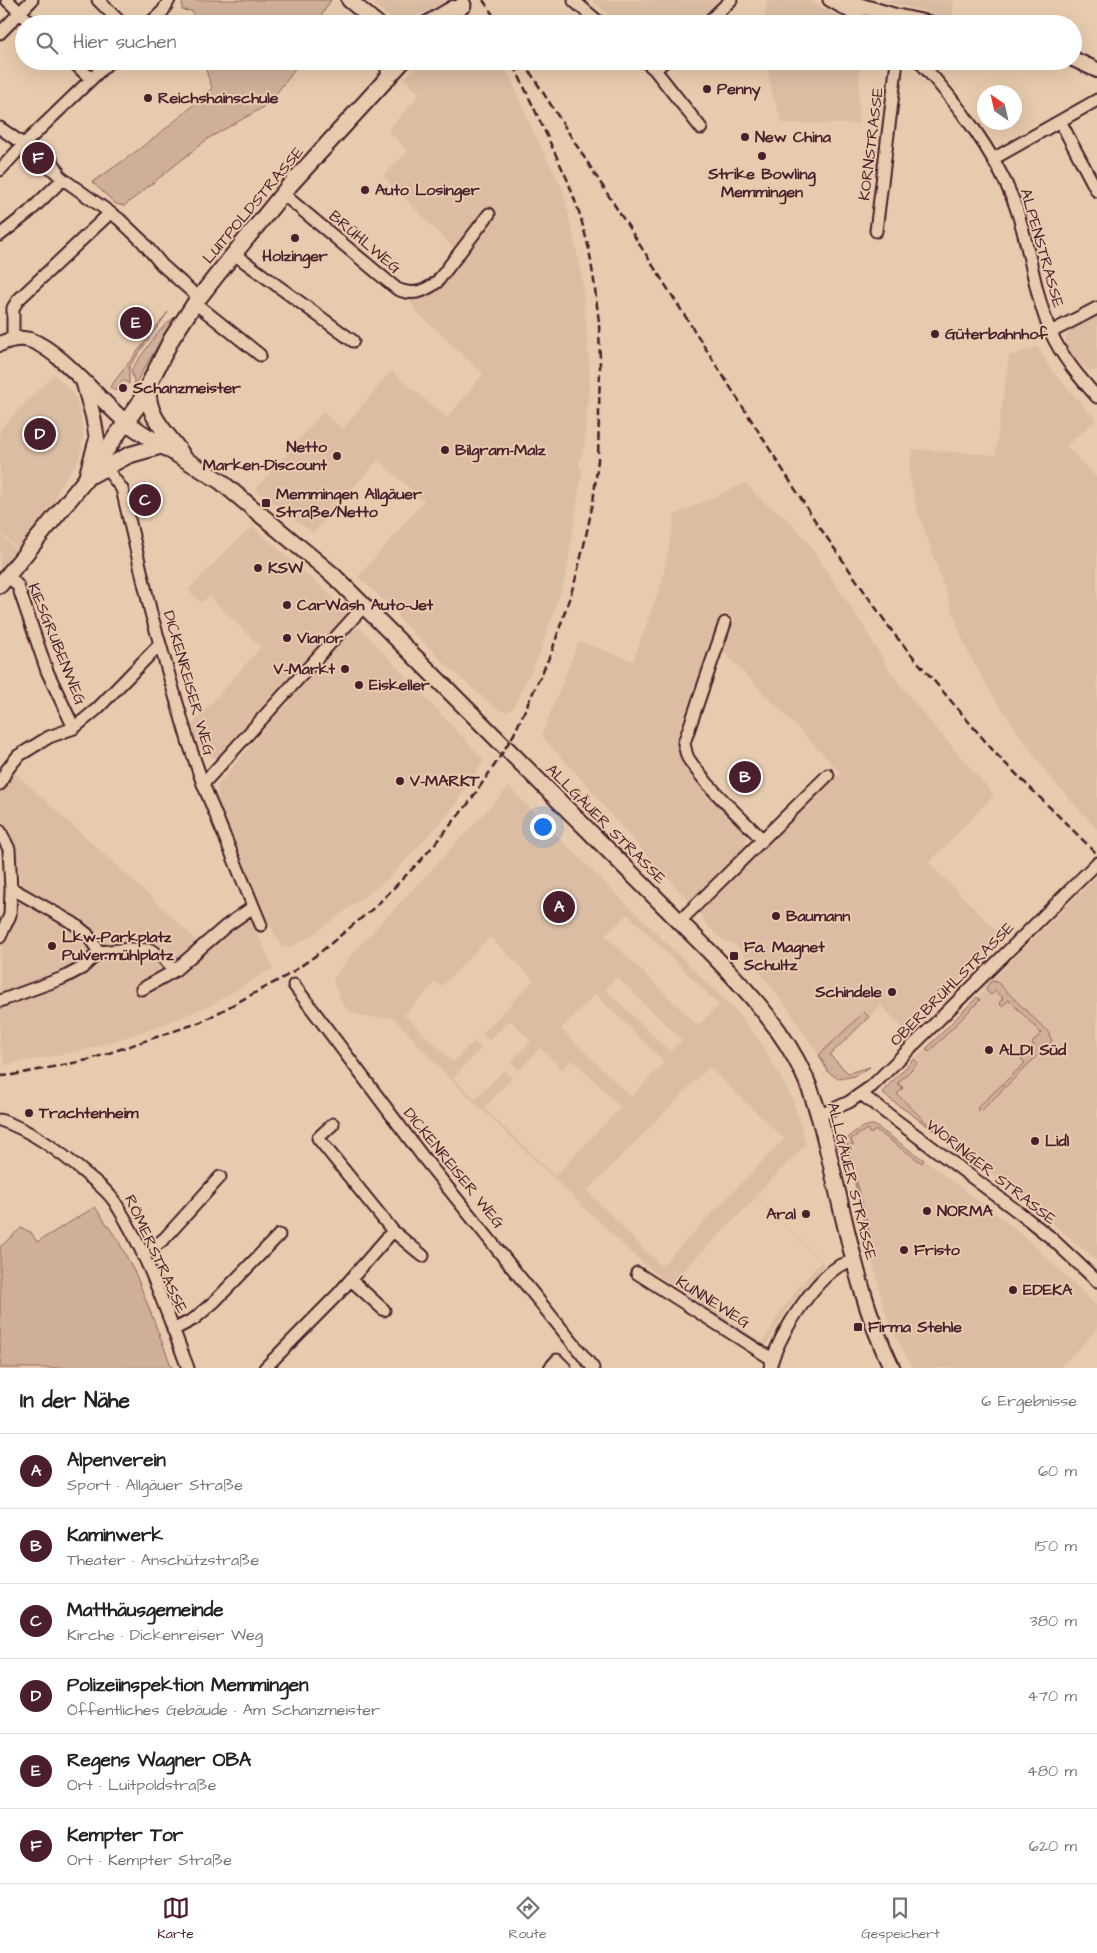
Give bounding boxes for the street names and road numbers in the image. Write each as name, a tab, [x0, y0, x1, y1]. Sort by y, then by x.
street label: KORNSTRASSE	[853, 86, 889, 202]
street label: LUITPOLDSTRASSE	[197, 141, 309, 268]
street label: ALPENSTRASSE	[1014, 186, 1070, 311]
street label: BRÜHLWEG	[324, 205, 406, 279]
street label: KIESGRUBENWEG	[22, 580, 92, 708]
street label: DICKENREISER WEG	[158, 608, 220, 758]
street label: ALLGÄUER STRASSE	[541, 759, 671, 889]
street label: OBERBRÜHLSTRASSE	[885, 917, 1019, 1051]
street label: ALLGÄUER STRASSE	[822, 1100, 882, 1263]
street label: DICKENREISER WEG	[398, 1103, 510, 1233]
street label: WORINGER STRASSE	[921, 1114, 1061, 1230]
street label: RÖMERSTRASSE	[119, 1191, 193, 1317]
street label: KUNNEWEG	[672, 1270, 754, 1334]

